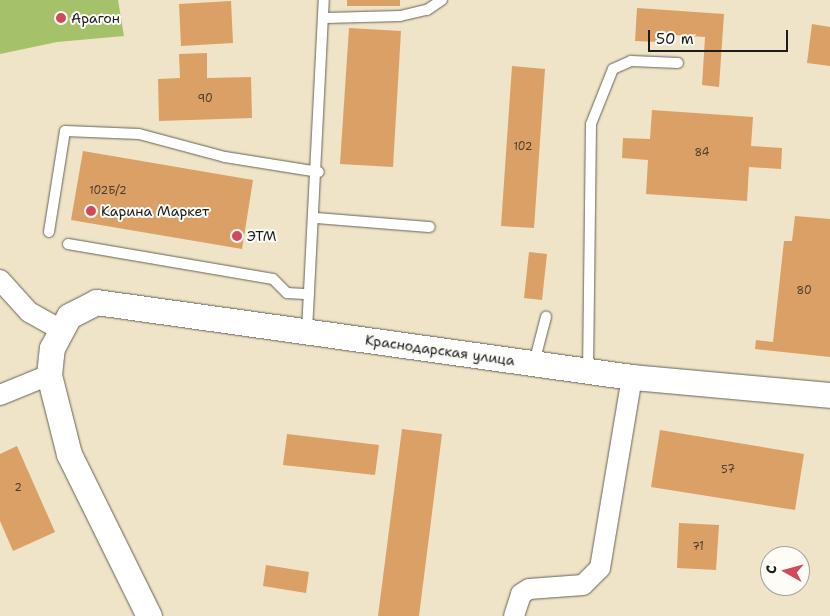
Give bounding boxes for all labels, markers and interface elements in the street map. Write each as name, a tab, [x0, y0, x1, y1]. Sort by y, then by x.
place label: Арагон	[71, 10, 120, 26]
marker: Арагон	[55, 12, 67, 24]
scale bar	[650, 20, 790, 52]
text: 50 m	[656, 29, 694, 49]
house number: 90	[197, 92, 213, 106]
house number: 102	[513, 140, 533, 154]
house number: 84	[695, 146, 709, 160]
house number: 102Б/2	[89, 184, 127, 198]
place label: Карина Маркет	[101, 203, 209, 219]
marker: Карина Маркет	[85, 205, 97, 217]
place label: ЭТМ	[247, 228, 277, 244]
marker: ЭТМ	[231, 230, 243, 242]
house number: 80	[796, 284, 812, 298]
street label: Краснодарская улица	[364, 331, 516, 369]
house number: 57	[721, 463, 735, 477]
house number: 2	[14, 481, 22, 495]
house number: 71	[692, 540, 704, 554]
north arrow	[760, 546, 810, 596]
text: С	[762, 564, 781, 575]

